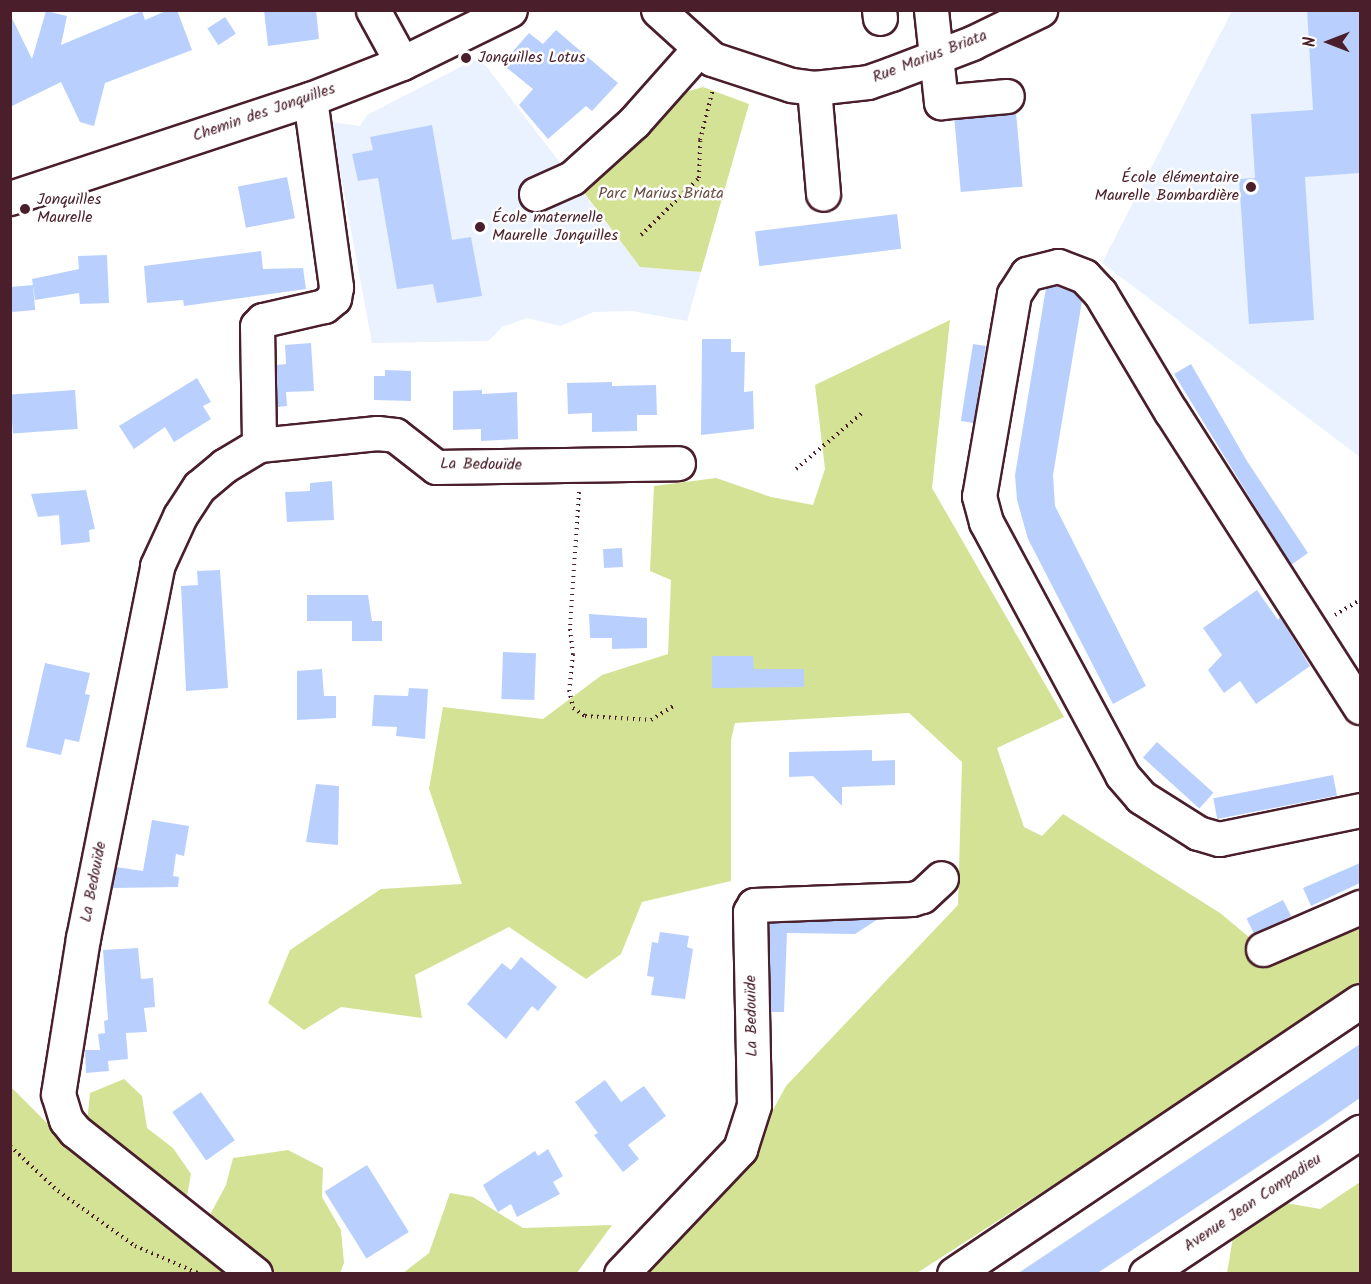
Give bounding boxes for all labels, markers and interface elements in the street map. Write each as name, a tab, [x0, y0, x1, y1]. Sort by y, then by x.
north arrow	[1299, 12, 1359, 72]
street label: Rue Marius Briata	[870, 26, 990, 88]
text: N	[1298, 37, 1323, 47]
place label: Jonquilles Lotus	[478, 48, 585, 68]
marker: Jonquilles Lotus	[459, 51, 473, 65]
street label: Chemin des Jonquilles	[190, 80, 338, 146]
place label: École élémentaire Maurelle Bombardière	[1095, 168, 1239, 206]
marker: École élémentaire Maurelle Bombardière	[1244, 180, 1258, 194]
park label: Parc Marius Briata	[598, 184, 724, 204]
place label: Jonquilles Maurelle	[37, 190, 101, 228]
marker: Jonquilles Maurelle	[18, 202, 32, 216]
place label: École maternelle Maurelle Jonquilles	[492, 208, 618, 246]
marker: École maternelle Maurelle Jonquilles	[473, 220, 487, 234]
street label: La Bedouïde	[440, 455, 522, 475]
street label: La Bedouïde	[77, 840, 111, 924]
street label: La Bedouïde	[742, 975, 762, 1057]
street label: Avenue Jean Compadieu	[1180, 1150, 1326, 1256]

